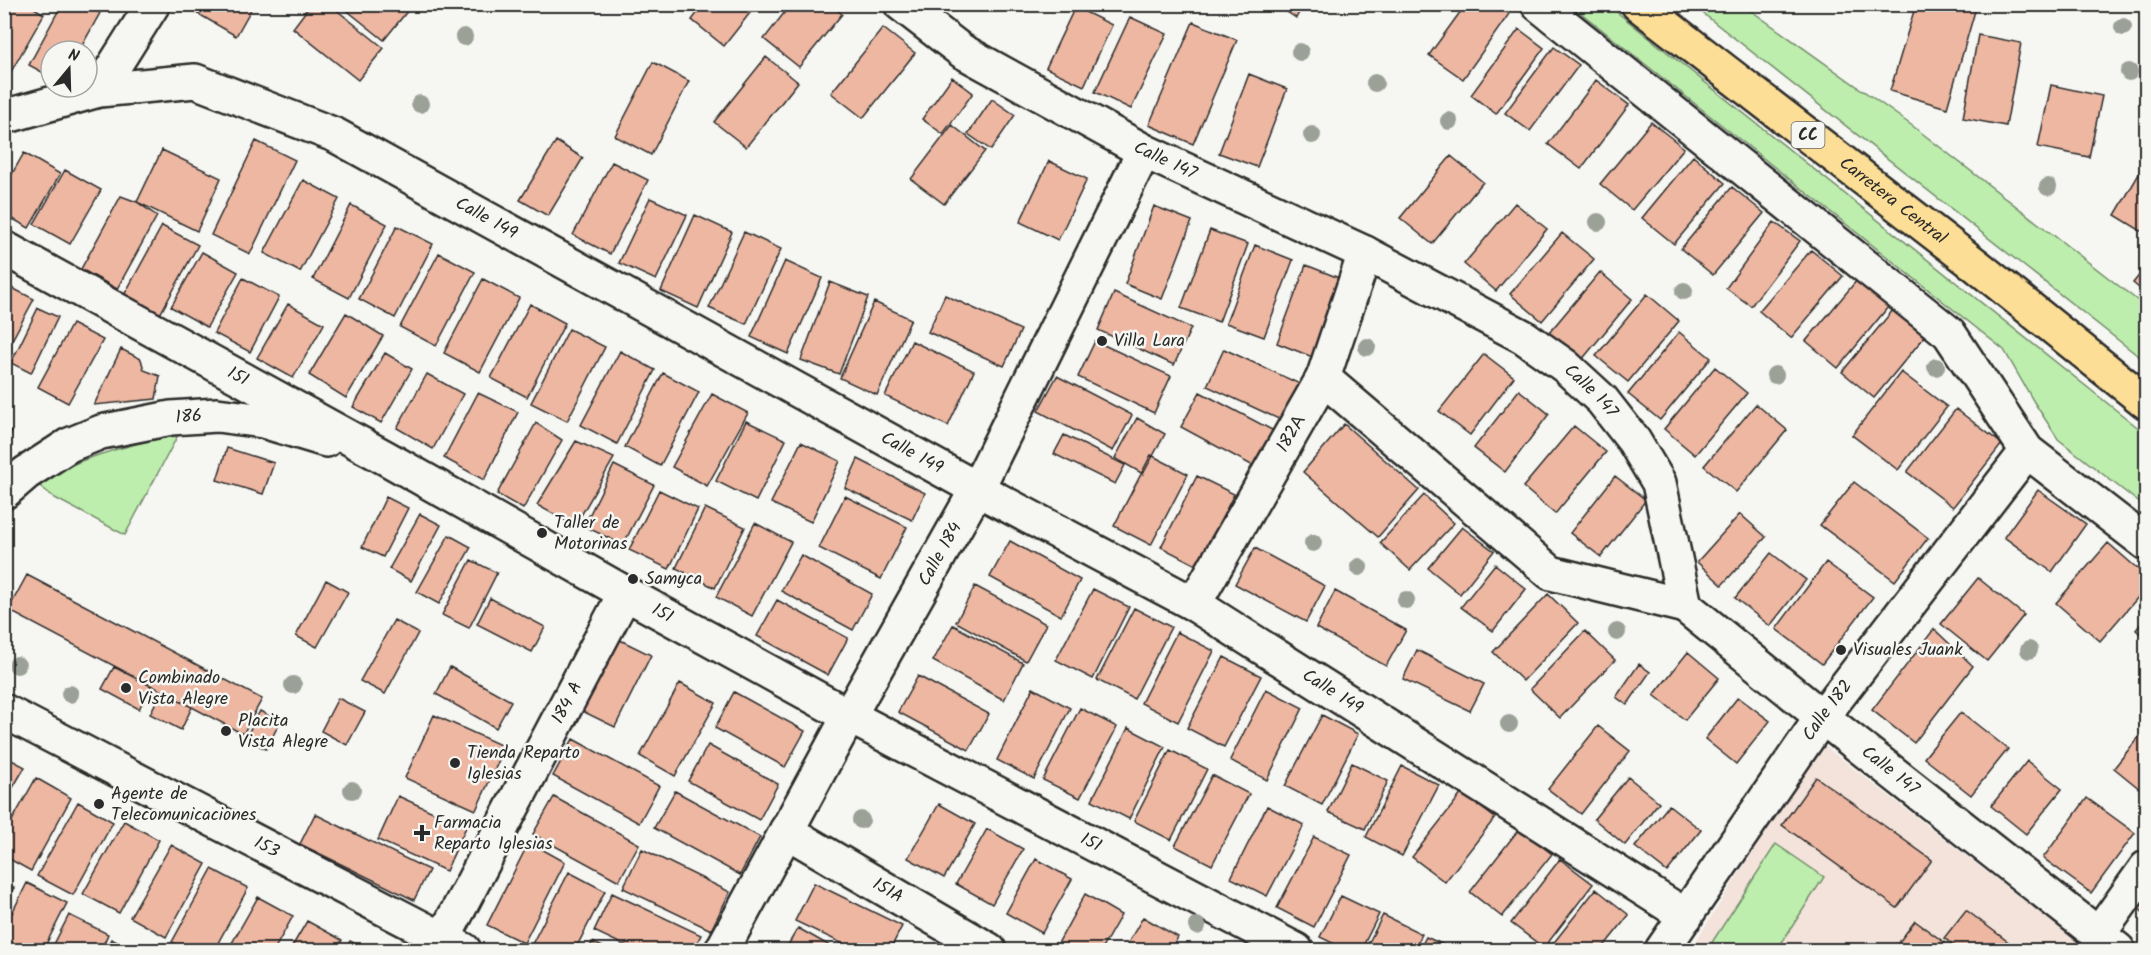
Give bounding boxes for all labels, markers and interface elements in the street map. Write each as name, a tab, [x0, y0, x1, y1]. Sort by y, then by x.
north arrow	[39, 39, 99, 99]
text: N	[65, 43, 82, 70]
road number: CC	[1792, 122, 1824, 148]
street label: Calle 147	[1128, 133, 1202, 188]
street label: Carretera Central	[1832, 150, 1954, 253]
street label: Calle 149	[450, 189, 523, 248]
place label: Villa Lara	[1114, 327, 1185, 356]
marker: Villa Lara	[1095, 334, 1109, 348]
street label: Calle 147	[1557, 357, 1626, 425]
street label: 151	[222, 359, 254, 394]
street label: 186	[174, 402, 203, 432]
street label: 182А	[1269, 410, 1313, 458]
street label: Calle 149	[875, 424, 949, 482]
place label: Taller de Motorinas	[554, 509, 628, 559]
street label: Calle 184	[910, 517, 970, 592]
marker: Taller de Motorinas	[535, 526, 549, 540]
place label: Samyca	[645, 565, 702, 594]
marker: Samyca	[626, 572, 640, 586]
street label: 151	[646, 596, 679, 631]
place label: Visuales Juank	[1853, 636, 1963, 665]
marker: Visuales Juank	[1834, 643, 1848, 657]
street label: Calle 149	[1296, 661, 1369, 722]
place label: Combinado Vista Alegre	[138, 664, 228, 714]
street label: Calle 182	[1795, 674, 1860, 747]
street label: 184 A	[544, 676, 591, 729]
marker: Combinado Vista Alegre	[119, 681, 133, 695]
place label: Placita Vista Alegre	[238, 707, 328, 757]
marker: Placita Vista Alegre	[219, 724, 233, 738]
street label: Calle 147	[1855, 738, 1926, 803]
place label: Tienda Reparto Iglesias	[467, 739, 580, 789]
marker: Tienda Reparto Iglesias	[448, 756, 462, 770]
place label: Agente de Telecomunicaciones	[111, 780, 257, 830]
marker: Agente de Telecomunicaciones	[92, 797, 106, 811]
place label: Farmacia Reparto Iglesias	[434, 809, 553, 859]
street label: 151	[1075, 825, 1107, 860]
marker: Farmacia Reparto Iglesias	[415, 826, 429, 840]
street label: 153	[249, 829, 285, 866]
street label: 151A	[867, 870, 909, 911]

